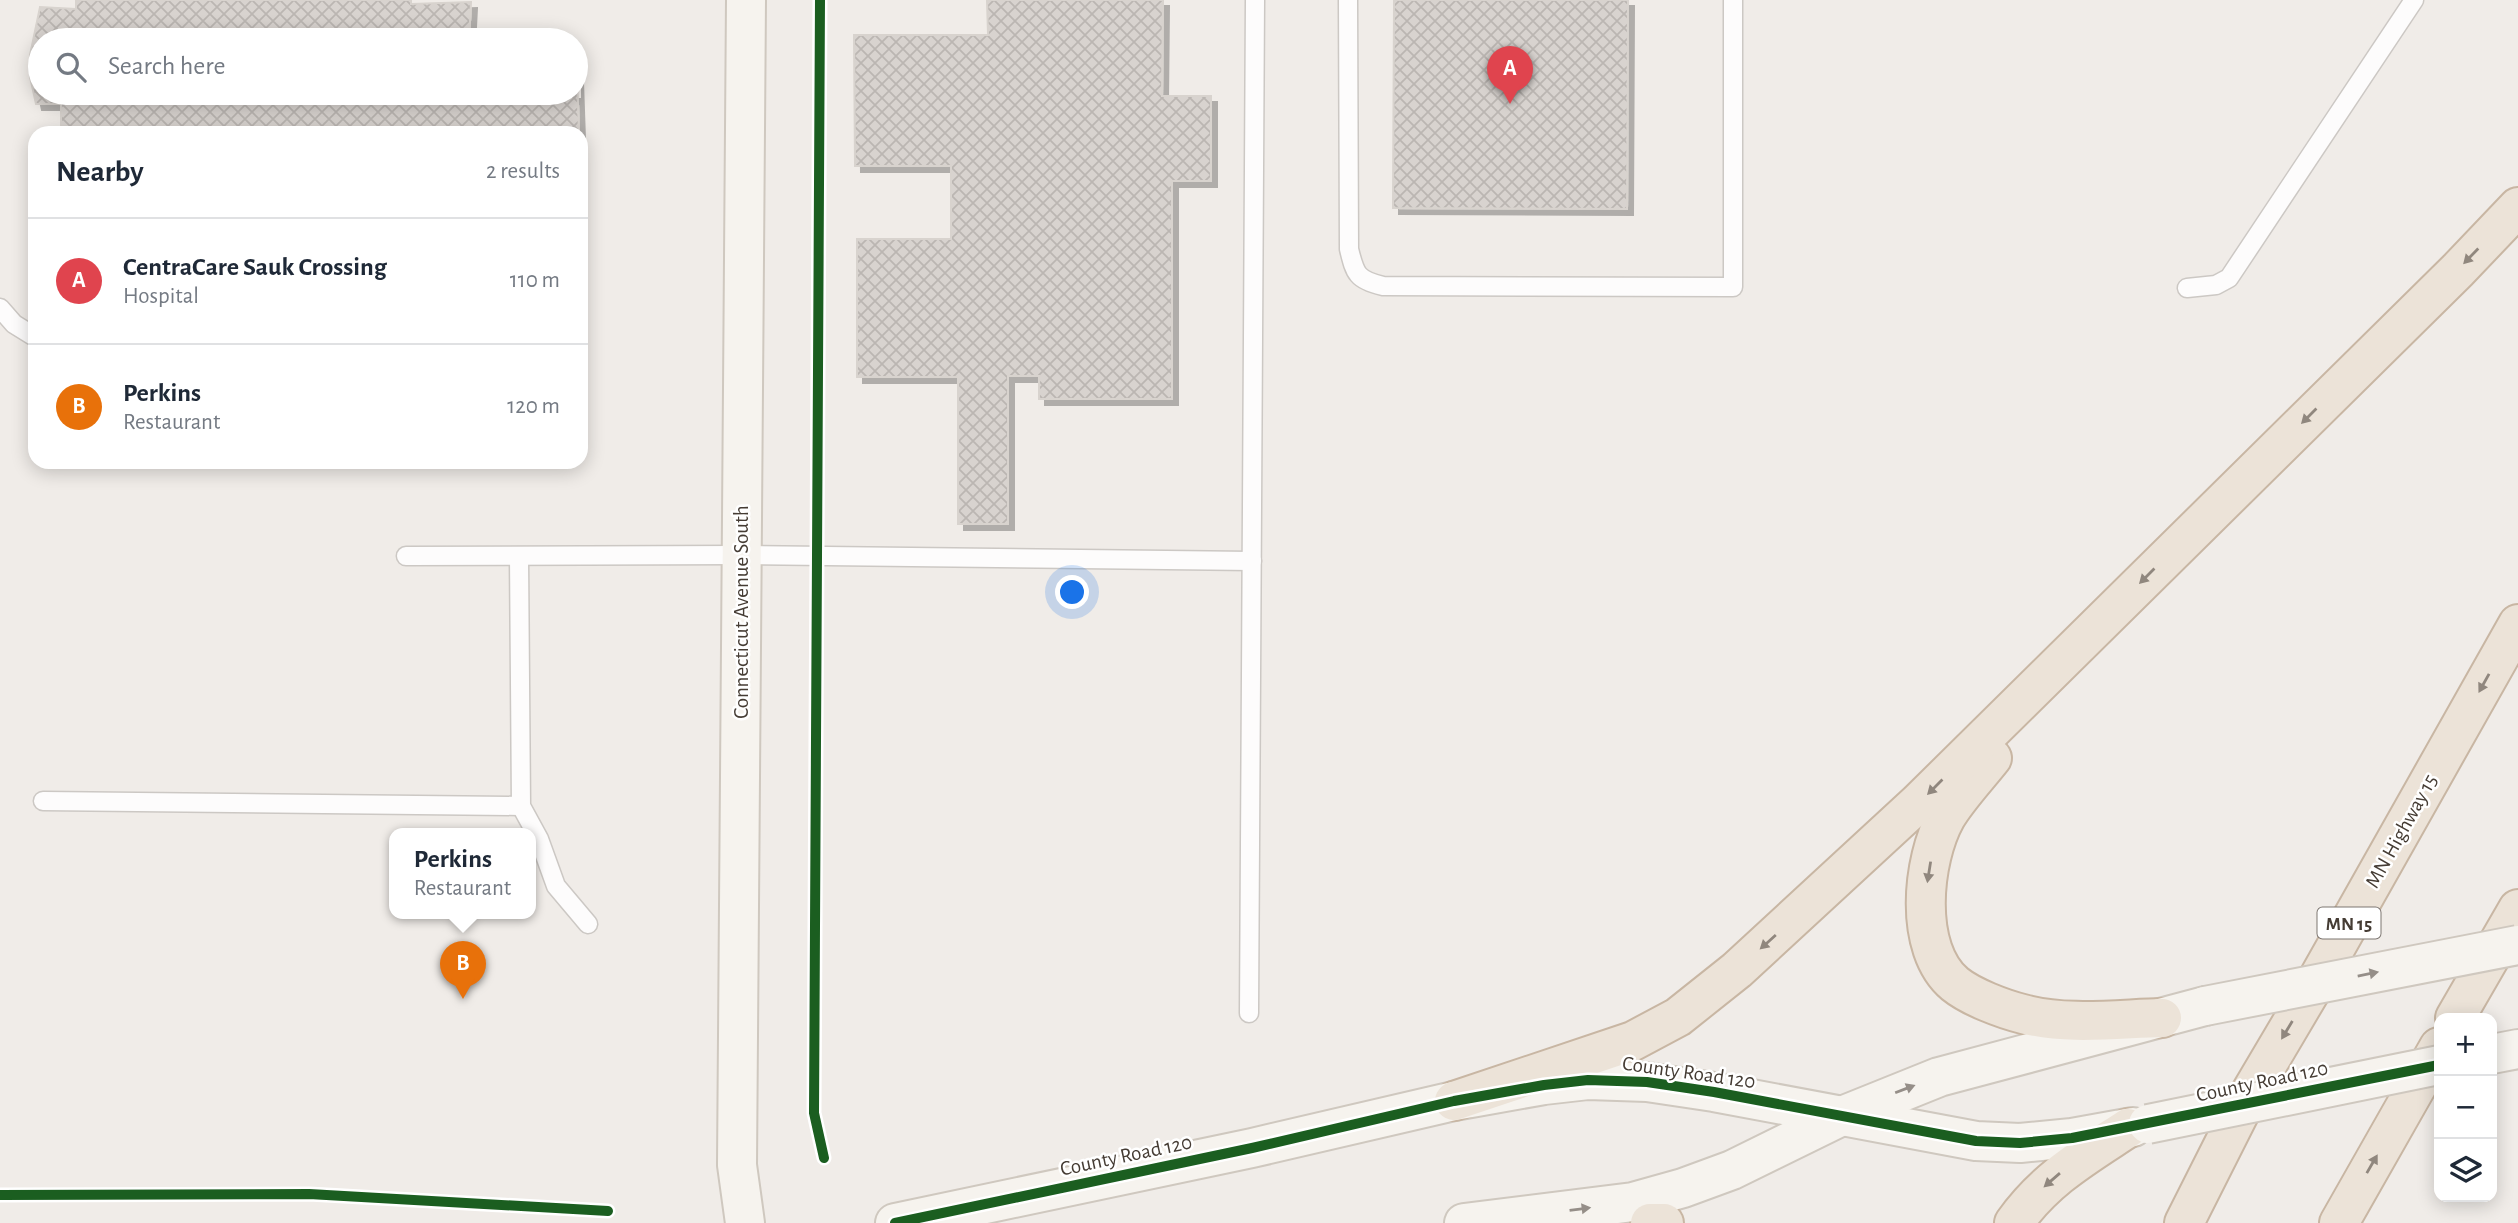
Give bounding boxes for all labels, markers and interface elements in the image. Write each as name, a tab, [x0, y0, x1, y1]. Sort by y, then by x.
search box	[28, 28, 588, 105]
pin: A	[1487, 46, 1533, 104]
icon: search	[52, 48, 90, 86]
text: Search here	[108, 53, 226, 79]
text: Nearby	[56, 157, 144, 187]
text: 2 results	[486, 160, 560, 183]
one-way arrow	[2463, 247, 2479, 264]
text: CentraCare Sauk Crossing	[123, 254, 387, 280]
text: A	[72, 269, 86, 292]
text: 110 m	[510, 269, 560, 292]
text: Hospital	[123, 285, 199, 308]
text: Perkins	[123, 380, 201, 406]
text: B	[72, 395, 86, 418]
text: 120 m	[507, 395, 560, 418]
one-way arrow	[2301, 408, 2318, 425]
text: Restaurant	[123, 411, 220, 434]
street label: Connecticut Avenue South	[731, 505, 752, 719]
one-way arrow	[2139, 568, 2156, 585]
your location	[1055, 575, 1089, 609]
one-way arrow	[2478, 674, 2490, 693]
street label: MN Highway 15	[2362, 771, 2441, 892]
one-way arrow	[1927, 778, 1944, 794]
popup	[389, 828, 536, 919]
text: Perkins	[414, 846, 492, 872]
one-way arrow	[1923, 861, 1934, 883]
text: Restaurant	[414, 877, 511, 900]
road number: MN 15	[2318, 908, 2380, 939]
one-way arrow	[1760, 933, 1777, 949]
pin: B	[440, 941, 486, 999]
one-way arrow	[2357, 969, 2379, 980]
map controls	[2434, 1013, 2497, 1202]
button: +	[2434, 1013, 2497, 1076]
one-way arrow	[2281, 1021, 2294, 1040]
street label: County Road 120	[1621, 1053, 1757, 1092]
street label: County Road 120	[2194, 1057, 2330, 1106]
button: −	[2434, 1076, 2497, 1139]
one-way arrow	[1895, 1083, 1916, 1094]
street label: County Road 120	[1058, 1131, 1194, 1180]
button: layers	[2434, 1139, 2497, 1202]
one-way arrow	[2366, 1154, 2378, 1173]
one-way arrow	[2044, 1172, 2061, 1188]
one-way arrow	[1569, 1203, 1591, 1214]

